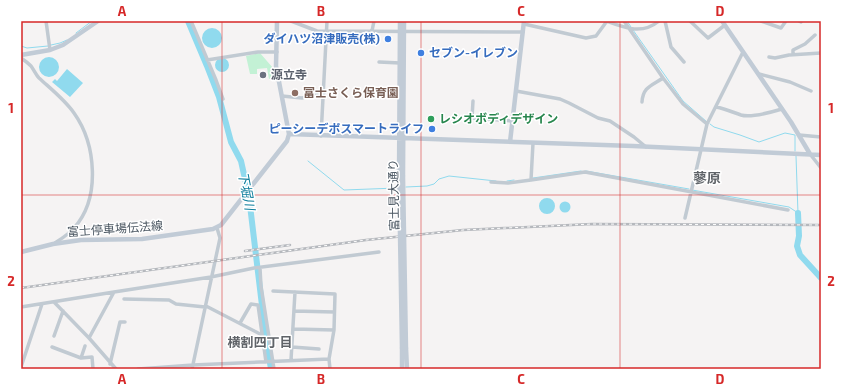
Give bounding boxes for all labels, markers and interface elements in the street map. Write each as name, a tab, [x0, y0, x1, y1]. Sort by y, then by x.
text: A	[118, 3, 127, 19]
text: B	[317, 3, 325, 19]
text: C	[517, 3, 525, 19]
text: D	[716, 3, 725, 19]
place label: ダイハツ沼津販売(株)	[263, 31, 380, 45]
marker: ダイハツ沼津販売(株)	[383, 34, 393, 44]
place label: セブン-イレブン	[429, 45, 518, 59]
marker: セブン-イレブン	[416, 48, 426, 58]
place label: 源立寺	[271, 67, 307, 81]
marker: 源立寺	[258, 70, 268, 80]
place label: 富士さくら保育園	[303, 85, 399, 99]
marker: 富士さくら保育園	[290, 88, 300, 98]
text: 1	[8, 100, 14, 116]
text: 1	[828, 100, 834, 116]
place label: レシオボディデザイン	[439, 111, 558, 125]
marker: レシオボディデザイン	[426, 114, 436, 124]
place label: ピーシーデポスマートライフ	[269, 121, 424, 135]
marker: ピーシーデポスマートライフ	[427, 124, 437, 134]
street label: 富士見大通り	[385, 159, 401, 231]
district label: 蓼原	[693, 169, 721, 186]
water label: 下堀川	[235, 170, 259, 214]
street label: 富士停車場伝法線	[67, 218, 163, 238]
text: 2	[7, 273, 15, 289]
text: 2	[827, 273, 835, 289]
district label: 横割四丁目	[227, 334, 293, 350]
text: A	[118, 371, 127, 387]
text: B	[317, 371, 325, 387]
text: C	[517, 371, 525, 387]
text: D	[716, 371, 725, 387]

